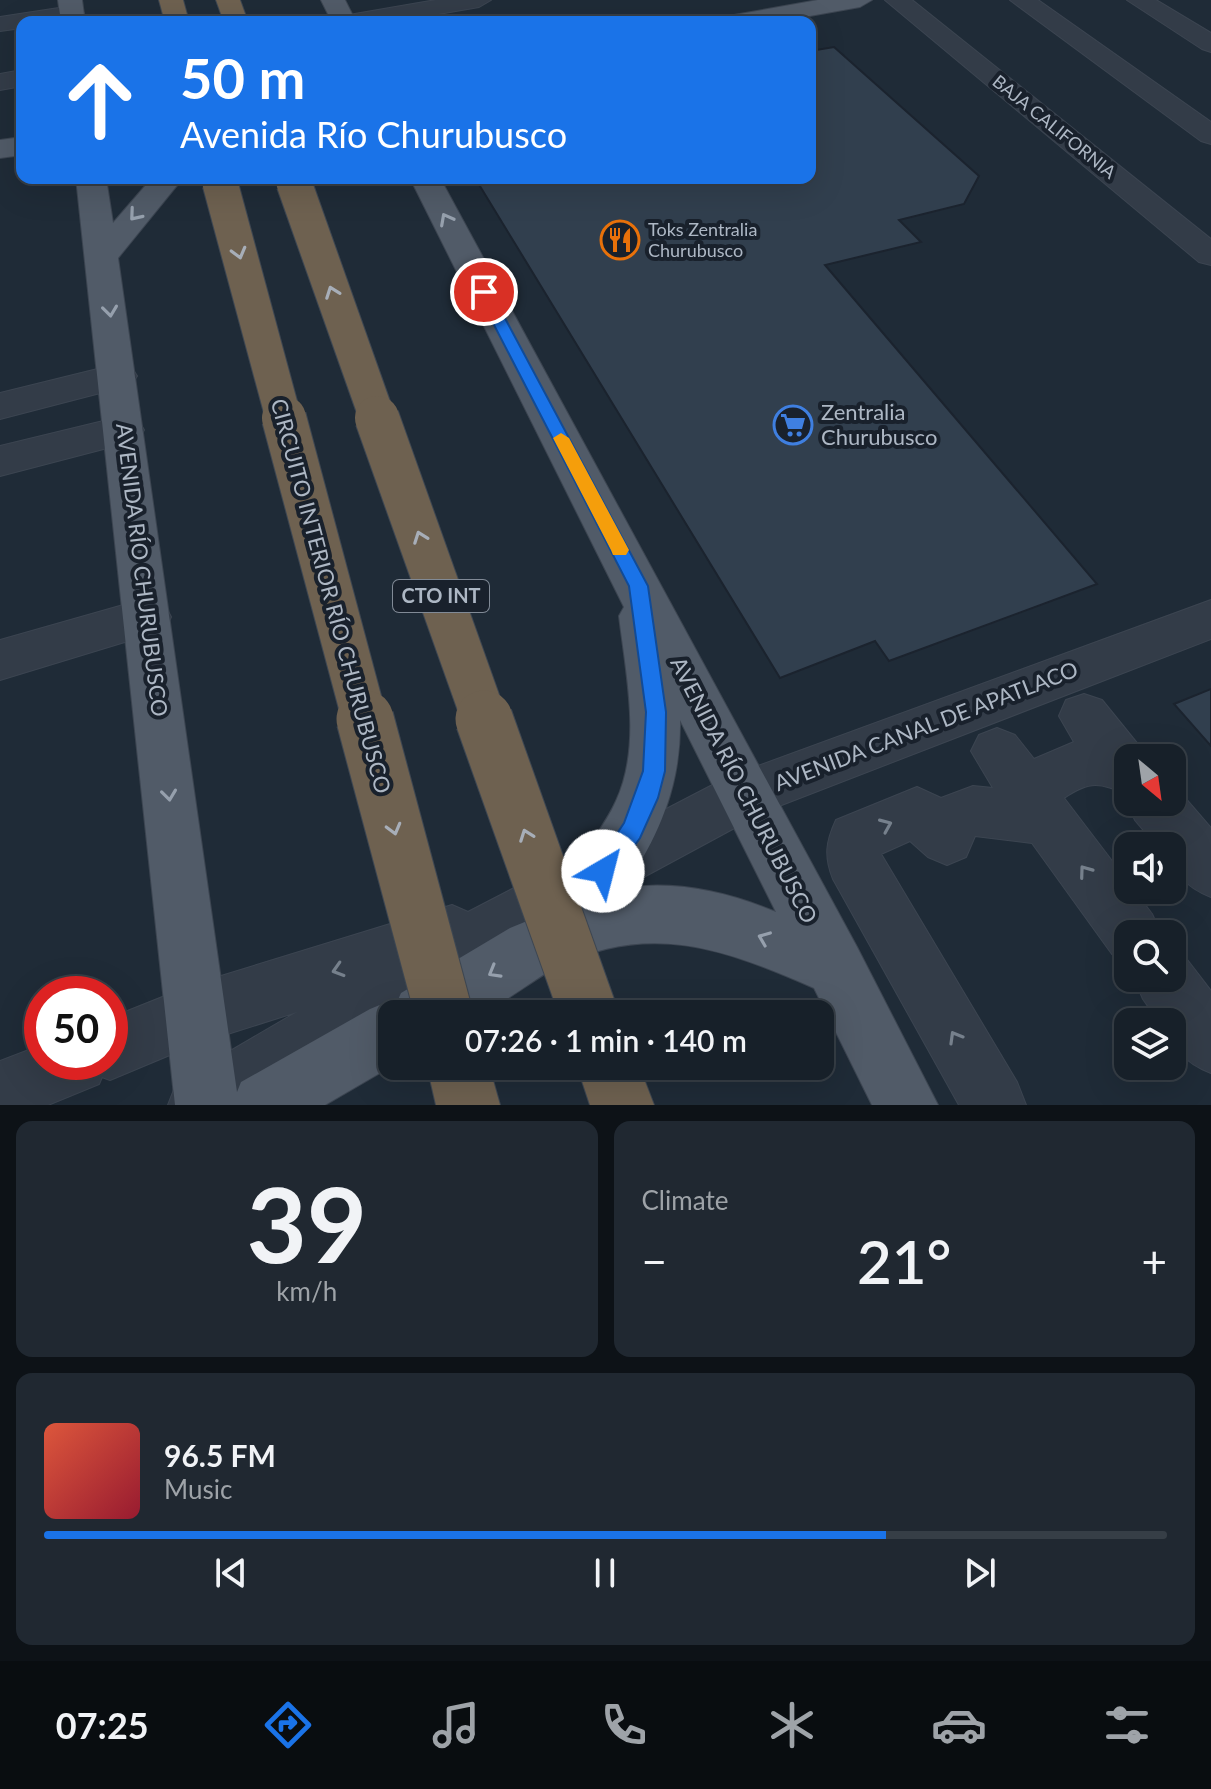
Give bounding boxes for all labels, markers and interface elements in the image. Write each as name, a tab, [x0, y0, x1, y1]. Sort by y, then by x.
text: 50 m	[180, 44, 305, 111]
icon: ahead	[48, 48, 152, 152]
street label: BAJA CALIFORNIA	[988, 70, 1121, 183]
text: Avenida Río Churubusco	[180, 112, 567, 156]
one-way arrow	[130, 206, 144, 221]
one-way arrow	[441, 213, 456, 228]
place label: Toks Zentralia Churubusco	[648, 218, 757, 261]
restaurant icon: Toks Zentralia Churubusco	[599, 219, 641, 261]
one-way arrow	[230, 246, 246, 260]
pin	[450, 258, 518, 326]
icon: arrive	[462, 270, 506, 314]
one-way arrow	[326, 286, 342, 300]
one-way arrow	[101, 304, 118, 318]
street label: CIRCUITO INTERIOR RÍO CHURUBUSCO	[266, 395, 397, 796]
place label: Zentralia Churubusco	[821, 398, 937, 450]
supermarket icon: Zentralia Churubusco	[772, 404, 814, 446]
street label: AVENIDA RÍO CHURUBUSCO	[111, 422, 174, 718]
one-way arrow	[413, 531, 429, 545]
road number: CTO INT	[393, 580, 489, 612]
street label: AVENIDA RÍO CHURUBUSCO	[665, 652, 824, 928]
street label: AVENIDA CANAL DE APATLACO	[770, 655, 1082, 796]
north arrow	[1114, 744, 1186, 816]
map controls	[1114, 744, 1186, 1080]
one-way arrow	[160, 788, 177, 802]
one-way arrow	[878, 818, 892, 835]
one-way arrow	[385, 821, 401, 835]
one-way arrow	[519, 829, 535, 843]
position arrow	[561, 829, 645, 913]
button: sound	[1114, 832, 1186, 904]
one-way arrow	[1081, 865, 1095, 880]
button: search	[1114, 920, 1186, 992]
one-way arrow	[758, 932, 772, 948]
one-way arrow	[332, 961, 346, 977]
one-way arrow	[488, 962, 503, 978]
speed limit sign: 50	[24, 976, 128, 1080]
button: layers	[1114, 1008, 1186, 1080]
text: 07:26 · 1 min · 140 m	[465, 1022, 747, 1058]
one-way arrow	[949, 1032, 965, 1046]
text: 39	[246, 1160, 367, 1285]
text: Climate	[642, 1184, 728, 1216]
text: 21°	[857, 1225, 952, 1297]
text: −	[642, 1235, 667, 1287]
text: +	[1141, 1235, 1167, 1287]
text: km/h	[276, 1275, 337, 1307]
text: 96.5 FM	[164, 1437, 276, 1473]
text: Music	[164, 1473, 232, 1505]
icon: previous	[209, 1551, 253, 1595]
icon: pause	[583, 1551, 627, 1595]
icon: next	[958, 1551, 1002, 1595]
icon: directions	[260, 1697, 316, 1753]
icon: music	[428, 1697, 484, 1753]
icon: phone	[596, 1697, 652, 1753]
icon: climate	[764, 1697, 820, 1753]
icon: car	[931, 1697, 987, 1753]
icon: filters	[1099, 1697, 1155, 1753]
text: 07:25	[56, 1703, 149, 1747]

